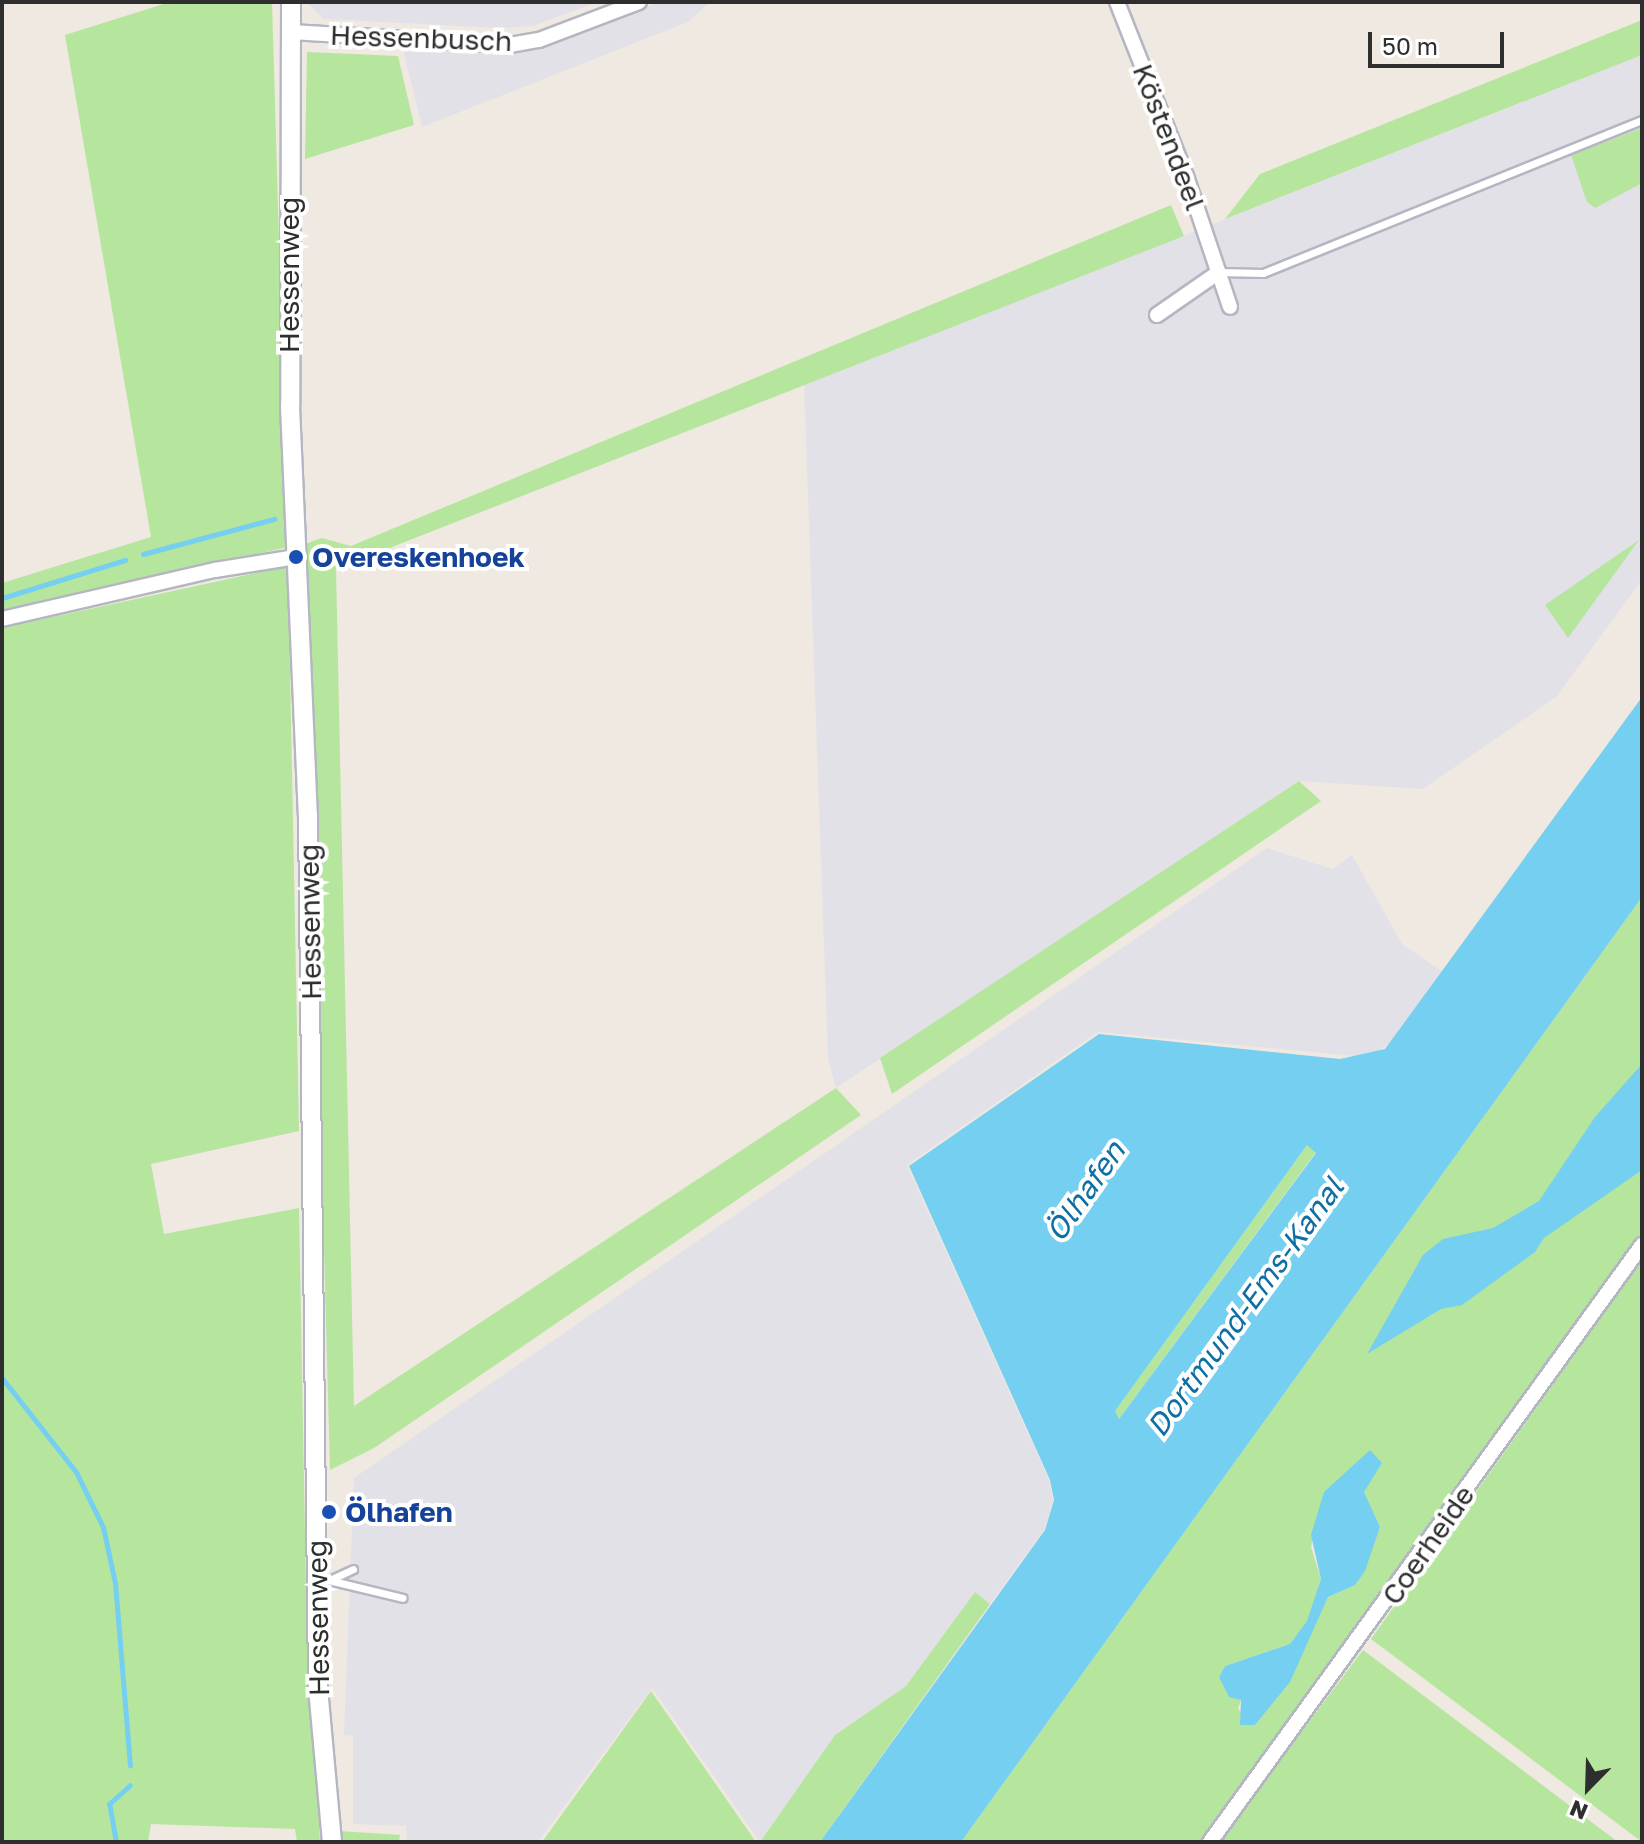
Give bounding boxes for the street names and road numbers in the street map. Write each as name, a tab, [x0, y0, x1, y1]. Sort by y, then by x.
street label: Hessenbusch	[329, 18, 513, 58]
street label: Köstendeel	[1126, 59, 1212, 215]
street label: Hessenweg	[272, 197, 306, 353]
street label: Hessenweg	[292, 844, 328, 1000]
street label: Coerheide	[1375, 1479, 1481, 1611]
street label: Hessenweg	[300, 1540, 336, 1696]

